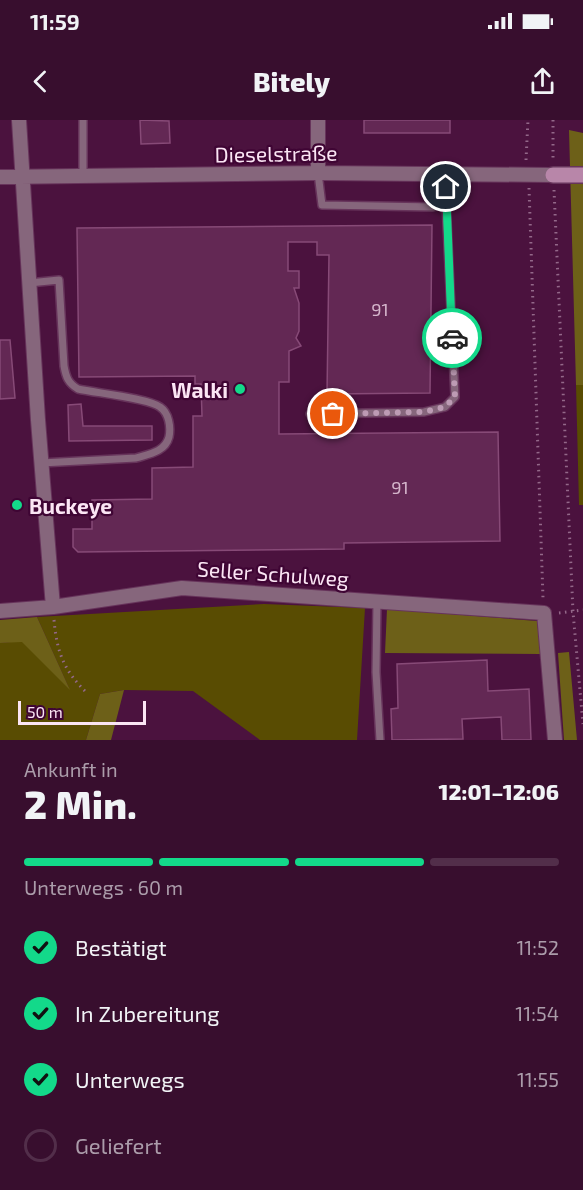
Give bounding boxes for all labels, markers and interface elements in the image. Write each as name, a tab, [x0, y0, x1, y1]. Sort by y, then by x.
text: 11:59	[30, 8, 80, 34]
icon: back	[24, 65, 57, 98]
text: Bitely	[253, 65, 330, 97]
icon: share	[526, 65, 559, 98]
street label: Dieselstraße	[214, 139, 338, 167]
pin	[420, 161, 471, 212]
icon: home	[429, 170, 462, 203]
house number: 91	[371, 298, 389, 320]
courier	[422, 308, 482, 368]
icon: car	[436, 322, 469, 355]
place label: Walki	[171, 377, 228, 402]
marker: Walki	[233, 382, 247, 396]
pin	[307, 388, 358, 439]
icon: bag	[316, 397, 349, 430]
house number: 91	[391, 476, 409, 498]
place label: Buckeye	[29, 493, 112, 519]
marker: Buckeye	[10, 498, 24, 512]
street label: Seller Schulweg	[196, 555, 350, 591]
scale bar	[18, 698, 146, 726]
text: 50 m	[27, 702, 63, 721]
text: Ankunft in	[24, 757, 118, 781]
text: 12:01–12:06	[439, 778, 559, 804]
text: 2 Min.	[24, 780, 137, 827]
text: Unterwegs · 60 m	[24, 875, 183, 899]
icon: check	[24, 931, 57, 964]
text: Bestätigt	[75, 934, 167, 960]
text: 11:52	[516, 935, 559, 959]
icon: check	[24, 997, 57, 1030]
text: In Zubereitung	[75, 1000, 220, 1026]
text: 11:54	[515, 1001, 559, 1025]
icon: check	[24, 1063, 57, 1096]
text: Unterwegs	[75, 1066, 185, 1092]
text: 11:55	[517, 1067, 559, 1091]
text: Geliefert	[75, 1132, 162, 1158]

